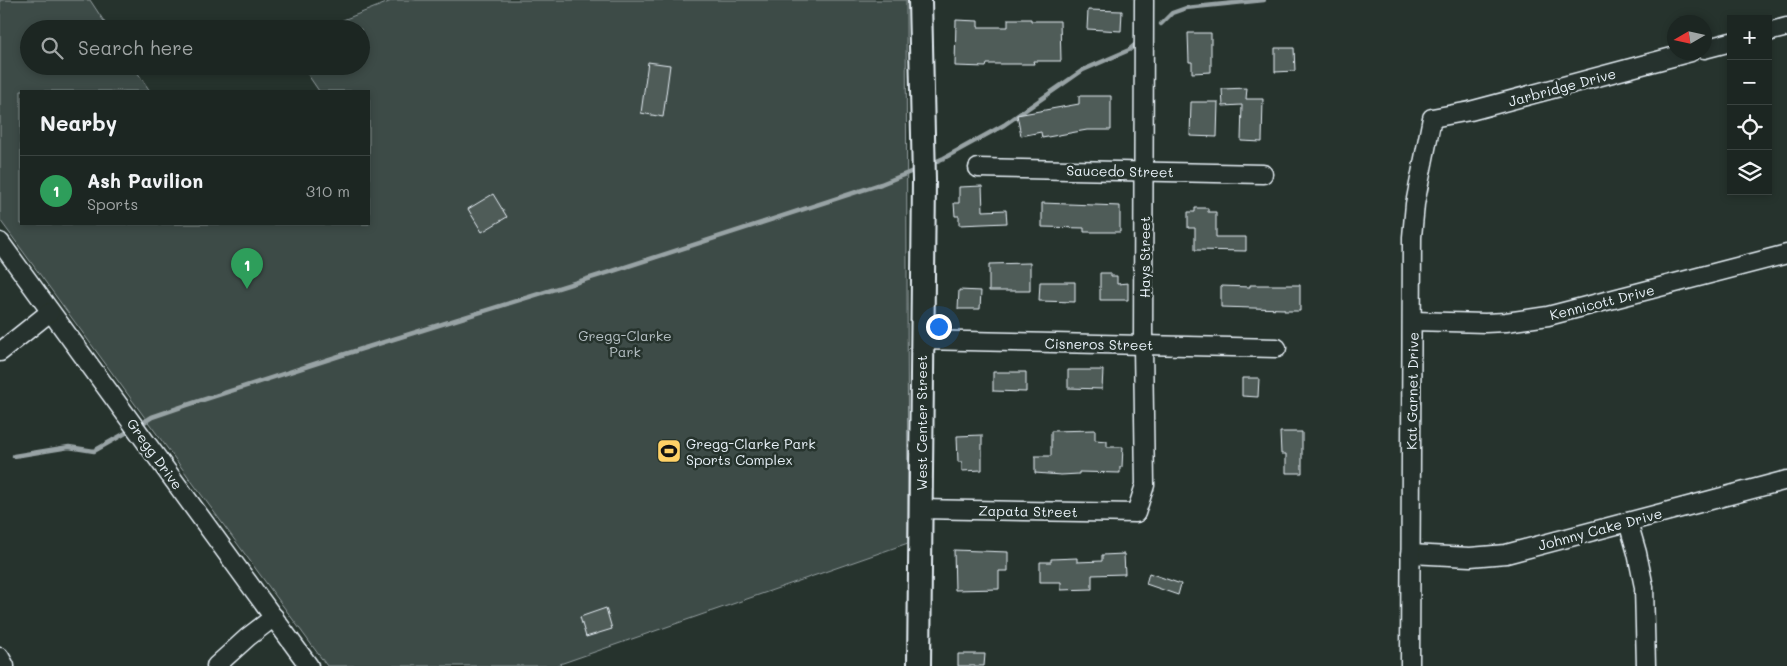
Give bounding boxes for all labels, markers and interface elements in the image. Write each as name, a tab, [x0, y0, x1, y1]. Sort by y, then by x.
north arrow	[1667, 15, 1712, 60]
map controls	[1727, 15, 1772, 195]
button: +	[1727, 15, 1772, 60]
search box	[20, 20, 370, 75]
icon: search	[38, 34, 66, 62]
text: Search here	[78, 35, 194, 60]
button: −	[1727, 60, 1772, 105]
street label: Jarbridge Drive	[1506, 63, 1618, 111]
button: locate	[1727, 105, 1772, 150]
text: Nearby	[40, 109, 117, 136]
button: layers	[1727, 150, 1772, 195]
street label: Saucedo Street	[1066, 161, 1174, 181]
text: Ash Pavilion	[87, 168, 203, 193]
text: 1	[52, 180, 60, 201]
text: 310 m	[306, 180, 350, 201]
text: Sports	[87, 193, 138, 214]
street label: Hays Street	[1135, 216, 1154, 298]
pin: 1	[231, 248, 263, 289]
street label: Kennicott Drive	[1548, 280, 1656, 324]
your location	[926, 314, 952, 340]
park label: Gregg-Clarke Park	[578, 326, 672, 361]
street label: Kat Garnet Drive	[1401, 332, 1423, 450]
street label: Cisneros Street	[1044, 334, 1154, 354]
street label: West Center Street	[912, 355, 931, 491]
street label: Gregg Drive	[123, 415, 187, 493]
place label: Gregg-Clarke Park Sports Complex	[686, 434, 816, 469]
sports icon: Gregg-Clarke Park Sports Complex	[656, 438, 682, 464]
street label: Zapata Street	[978, 501, 1078, 521]
street label: Johnny Cake Drive	[1536, 503, 1664, 555]

